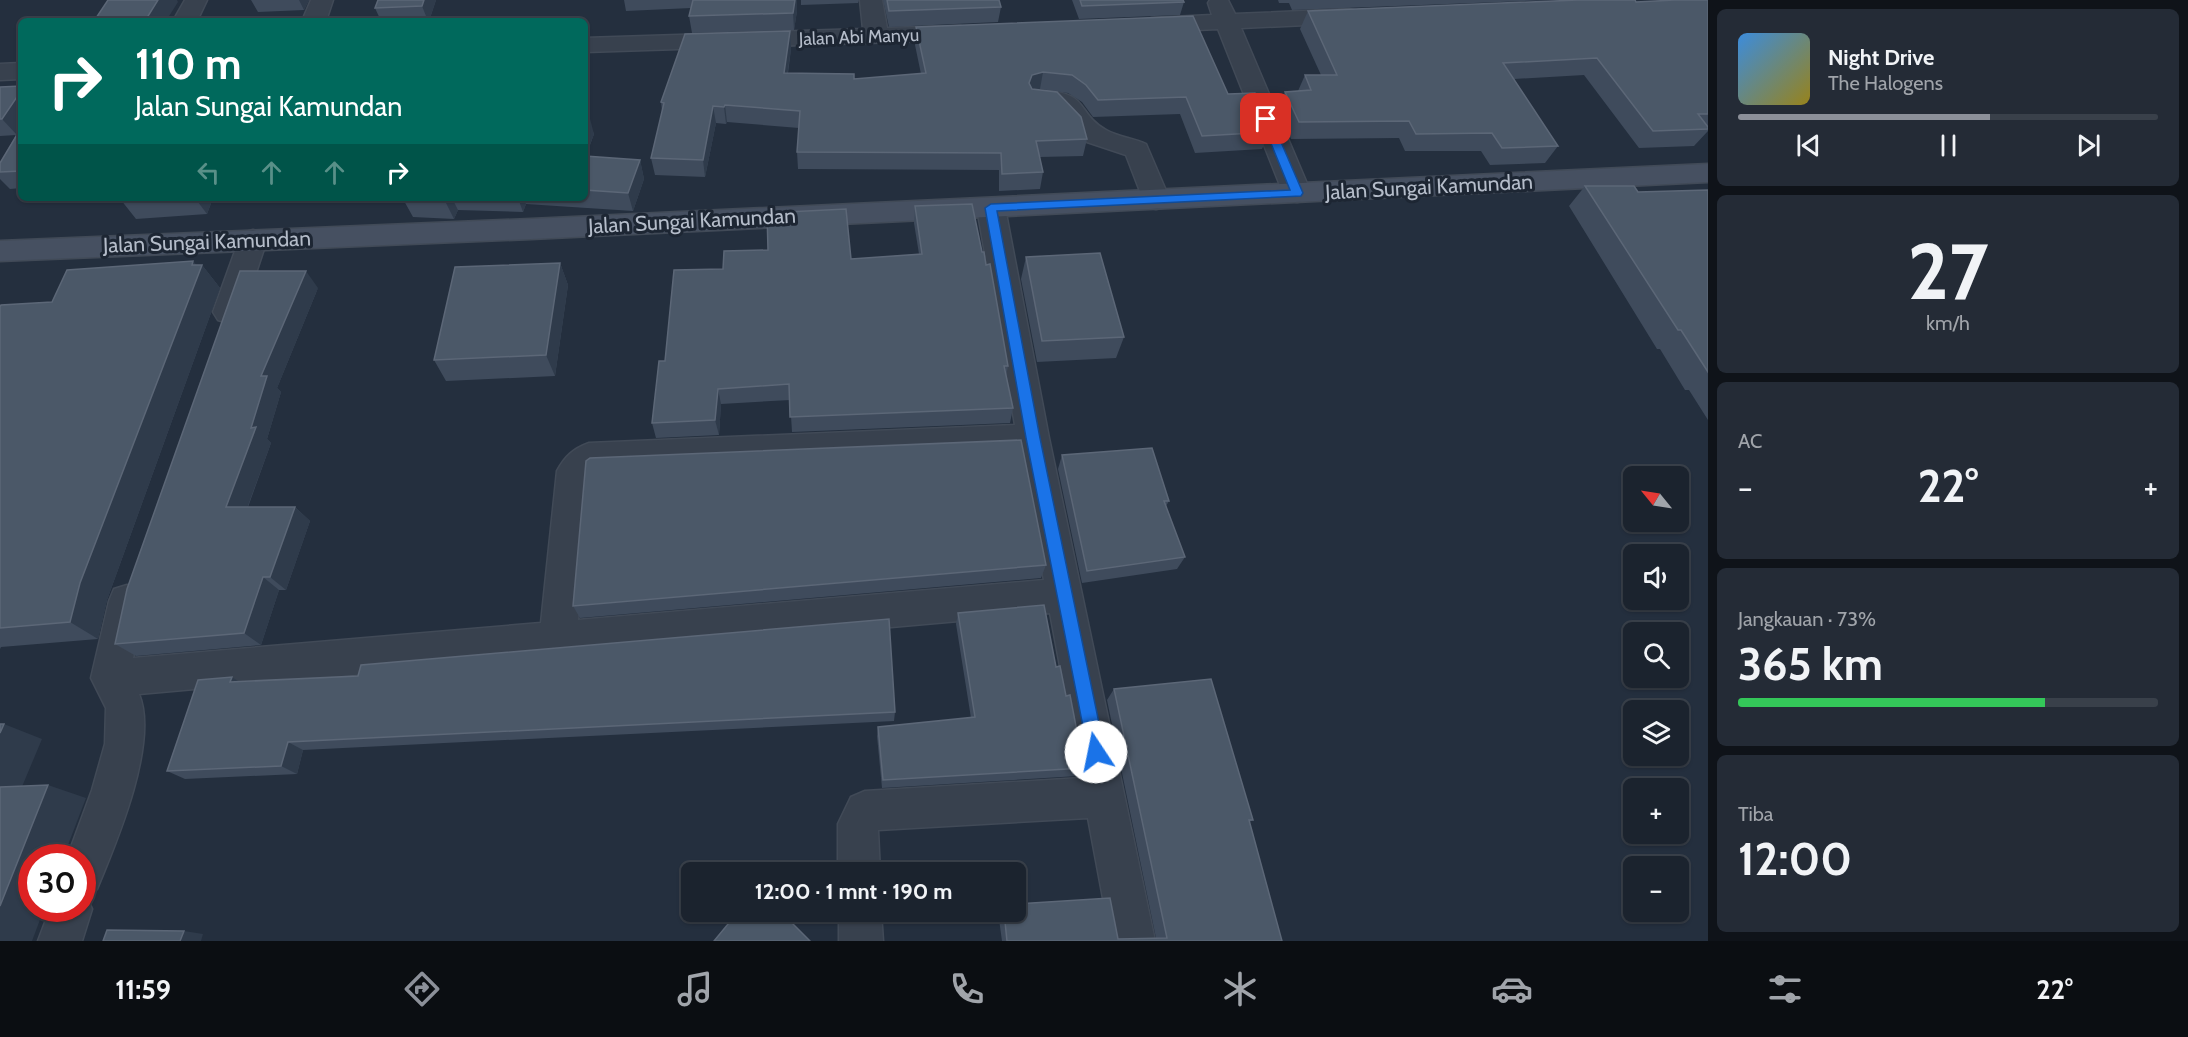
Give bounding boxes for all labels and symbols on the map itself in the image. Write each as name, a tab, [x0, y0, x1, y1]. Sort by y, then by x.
street label: Jalan Abi Manyu	[797, 24, 920, 50]
pin	[1240, 93, 1291, 144]
street label: Jalan Sungai Kamundan	[1324, 169, 1533, 204]
street label: Jalan Sungai Kamundan	[587, 203, 796, 238]
street label: Jalan Sungai Kamundan	[102, 225, 311, 258]
north arrow	[1623, 466, 1689, 532]
position arrow	[1064, 720, 1128, 784]
speed limit sign: 30	[18, 844, 96, 922]

